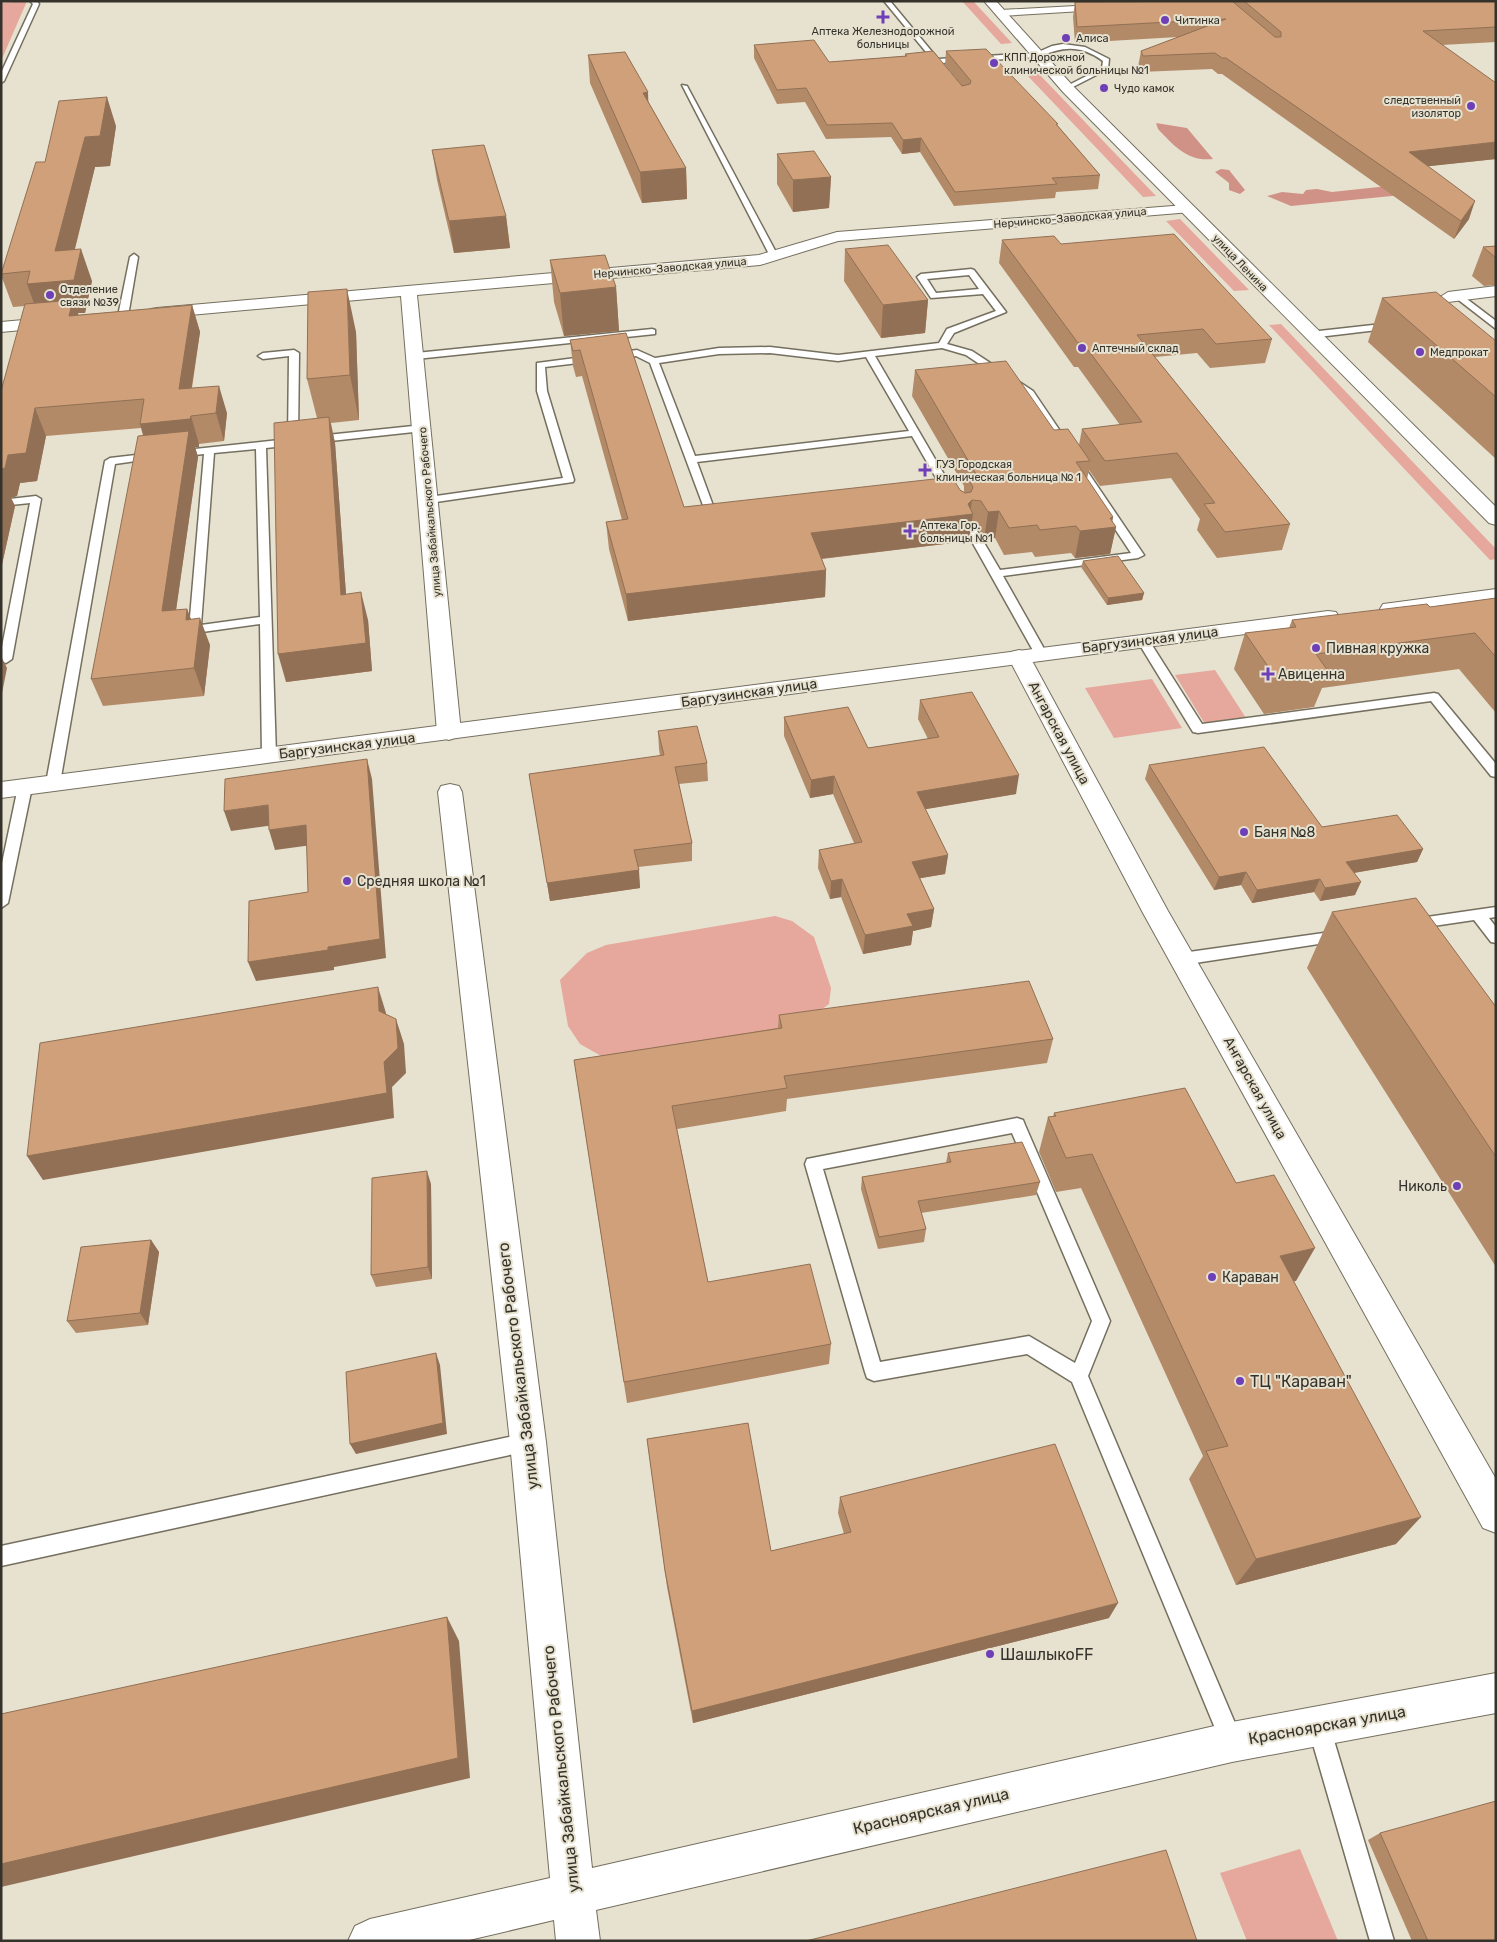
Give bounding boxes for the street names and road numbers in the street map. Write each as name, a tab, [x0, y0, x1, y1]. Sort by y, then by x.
street label: Нерчинско-Заводская улица	[993, 205, 1147, 231]
street label: улица Ленина	[1209, 232, 1271, 294]
street label: Нерчинско-Заводская улица	[593, 255, 747, 281]
street label: улица Забайкальского Рабочего	[416, 426, 444, 598]
street label: Баргузинская улица	[1081, 623, 1219, 657]
street label: Баргузинская улица	[680, 675, 818, 711]
street label: Ангарская улица	[1025, 679, 1093, 787]
street label: Баргузинская улица	[278, 729, 416, 763]
street label: Ангарская улица	[1220, 1034, 1290, 1142]
street label: улица Забайкальского Рабочего	[493, 1241, 543, 1491]
street label: улица Забайкальского Рабочего	[539, 1644, 583, 1894]
street label: Красноярская улица	[1247, 1702, 1407, 1748]
street label: Красноярская улица	[851, 1784, 1011, 1838]

